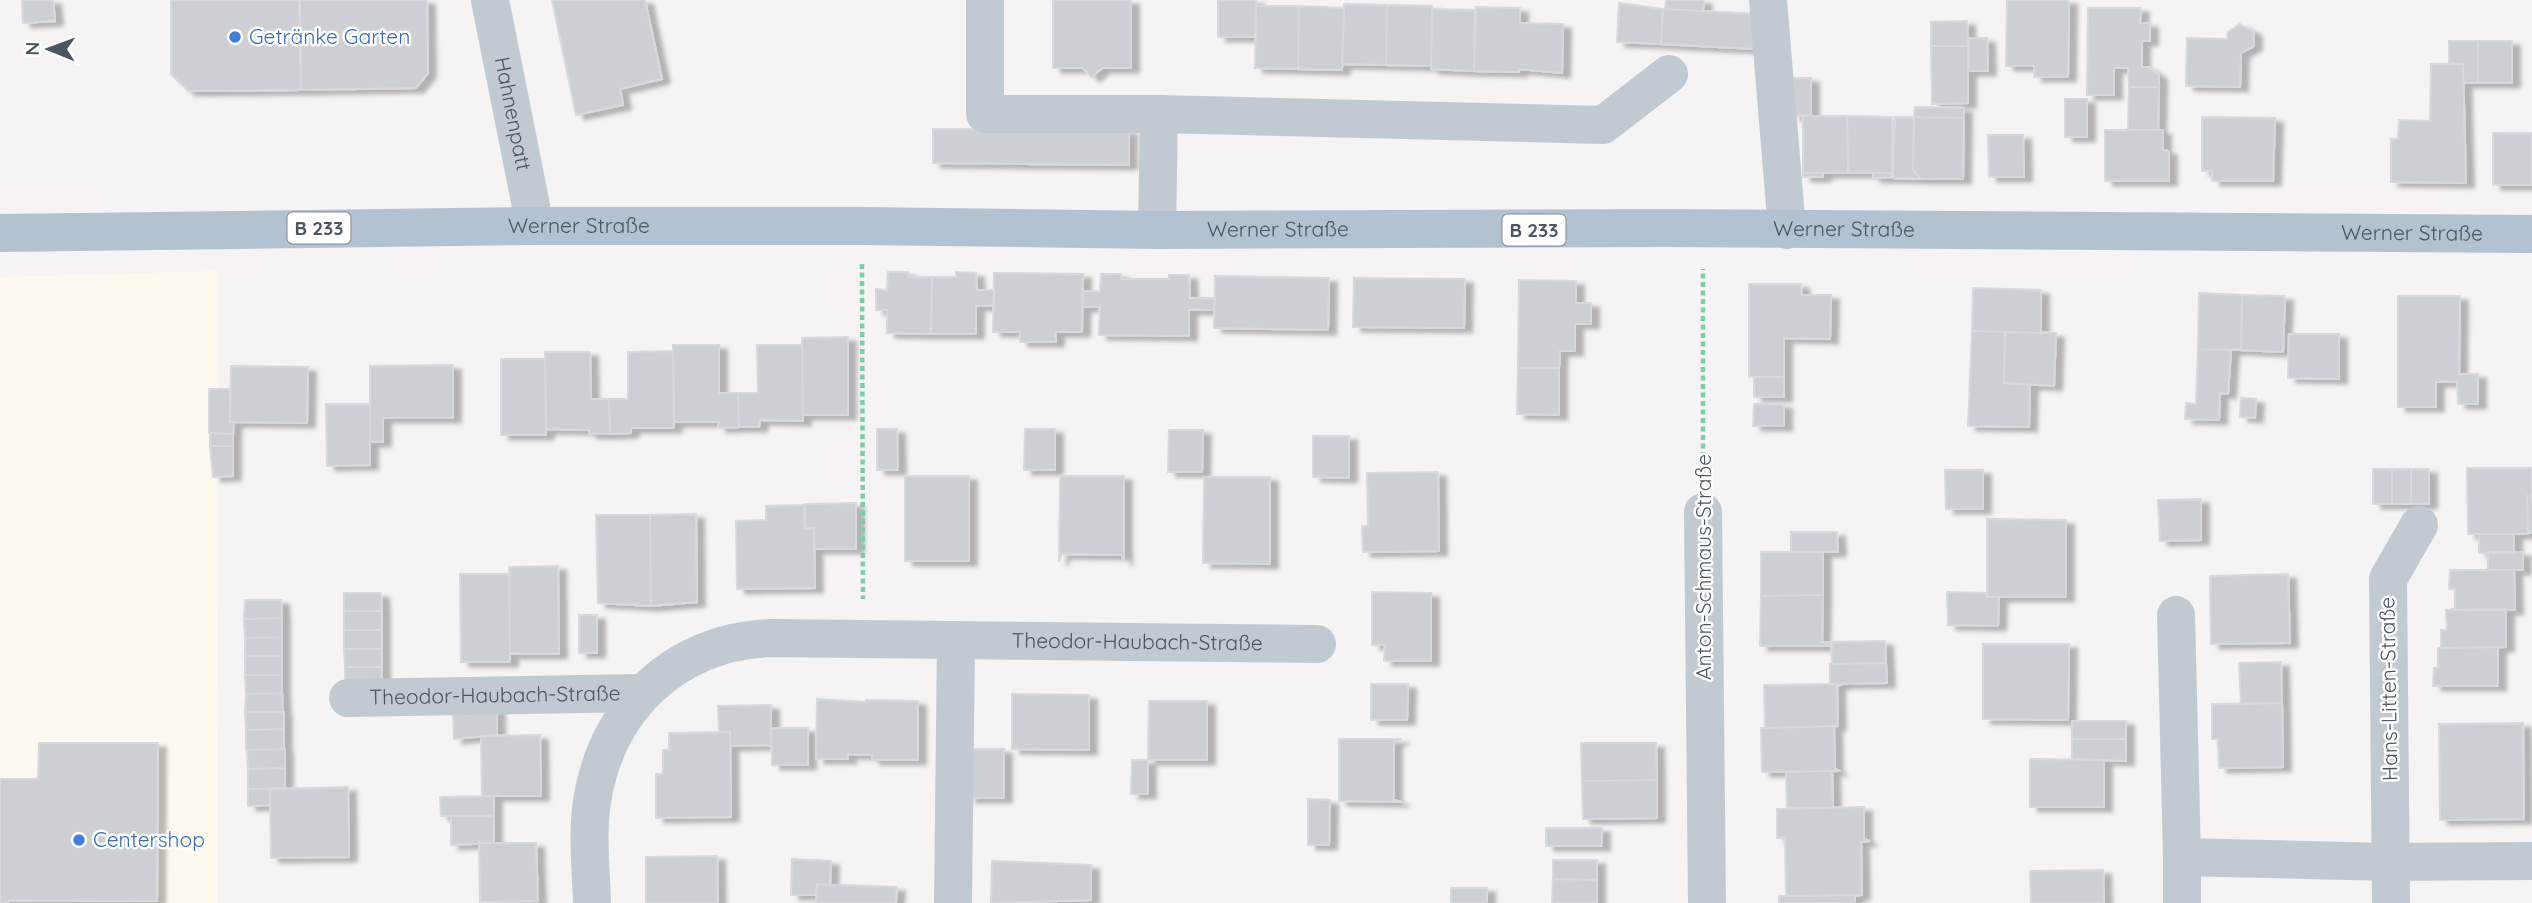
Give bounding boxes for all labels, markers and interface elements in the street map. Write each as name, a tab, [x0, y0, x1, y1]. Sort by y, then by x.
north arrow	[14, 14, 84, 84]
place label: Getränke Garten	[249, 23, 410, 49]
marker: Getränke Garten	[227, 29, 243, 45]
text: N	[20, 42, 44, 56]
street label: Hahnenpatt	[490, 54, 538, 173]
road number: B 233	[288, 212, 350, 244]
street label: Werner Straße	[508, 212, 650, 238]
road number: B 233	[1502, 214, 1566, 246]
street label: Werner Straße	[1207, 215, 1349, 242]
street label: Werner Straße	[1773, 215, 1915, 242]
street label: Werner Straße	[2341, 219, 2483, 246]
street label: Anton-Schmaus-Straße	[1690, 454, 1716, 680]
street label: Hans-Litten-Straße	[2373, 597, 2403, 781]
street label: Theodor-Haubach-Straße	[1011, 627, 1263, 655]
street label: Theodor-Haubach-Straße	[369, 679, 621, 710]
place label: Centershop	[93, 826, 205, 852]
marker: Centershop	[71, 832, 87, 848]

